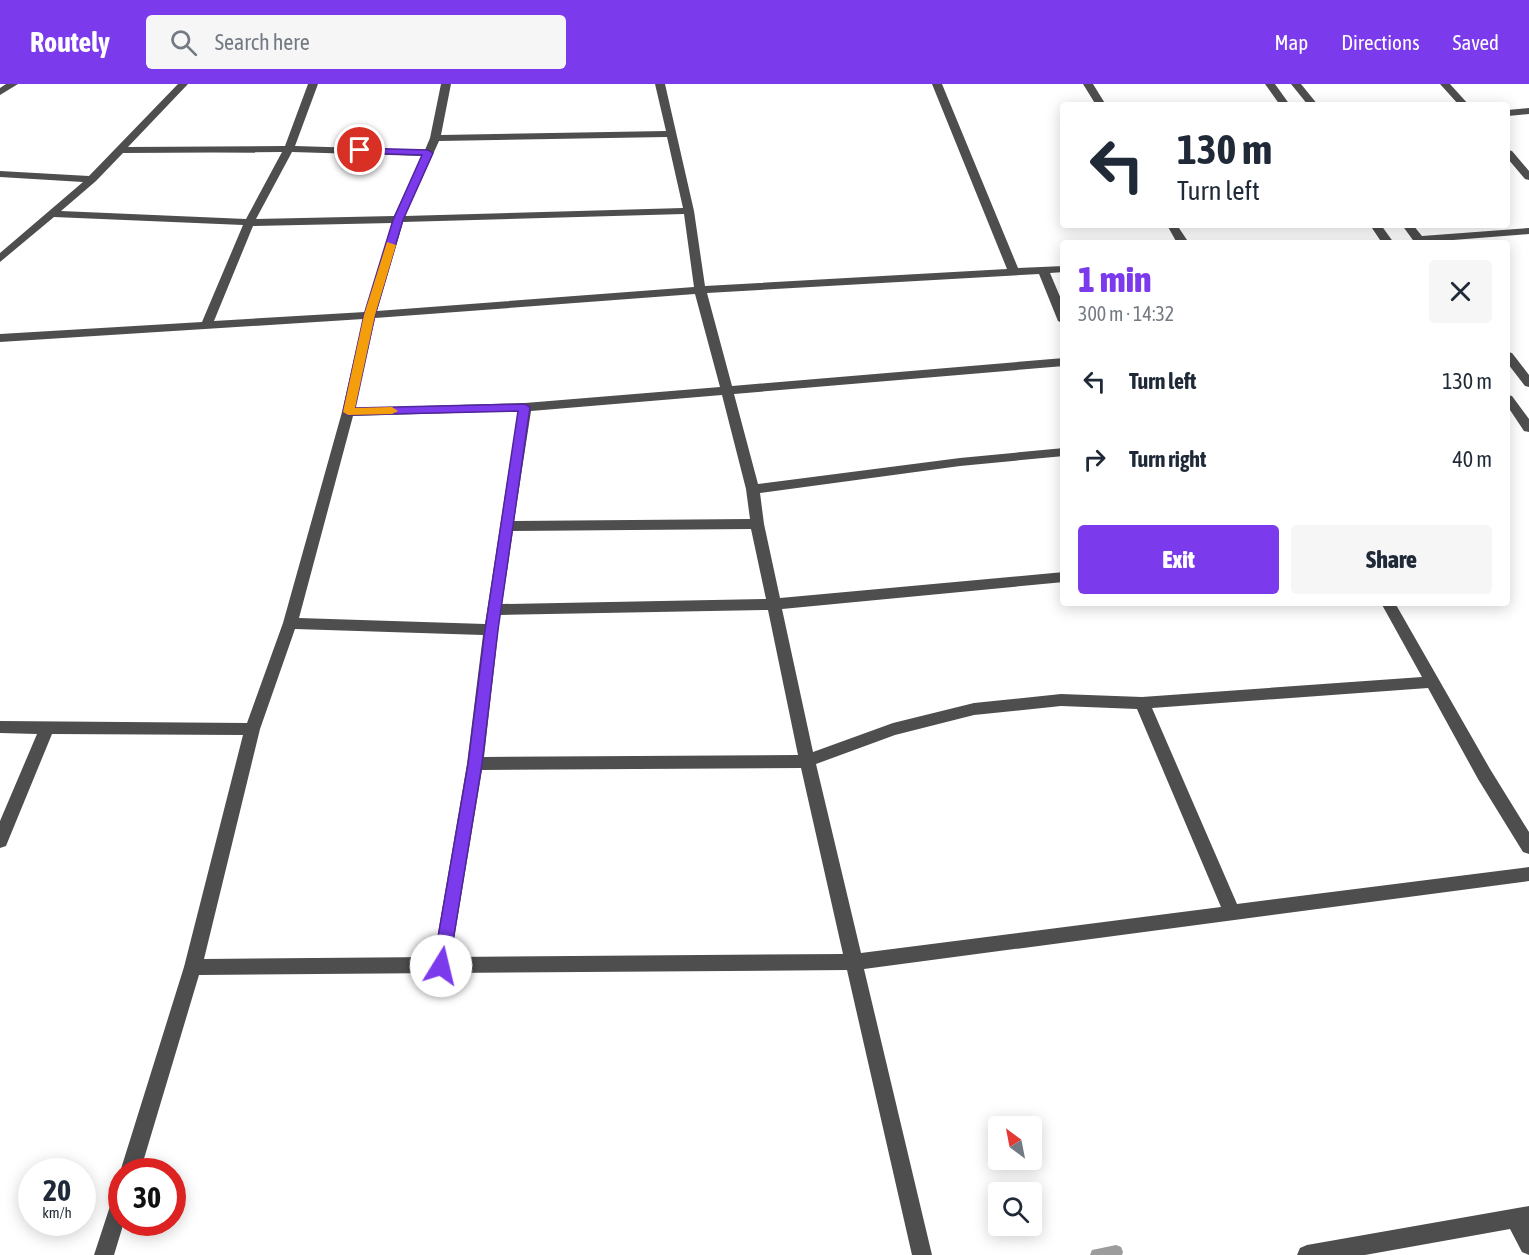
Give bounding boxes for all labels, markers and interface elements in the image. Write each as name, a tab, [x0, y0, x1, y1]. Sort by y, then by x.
search box	[146, 15, 566, 69]
text: Routely	[30, 26, 110, 58]
icon: search	[167, 26, 200, 59]
text: Search here	[215, 29, 310, 55]
text: Map	[1274, 30, 1308, 54]
text: Directions	[1341, 30, 1420, 54]
text: Saved	[1453, 30, 1499, 54]
pin	[334, 124, 385, 175]
text: 130 m	[1177, 125, 1272, 173]
icon: left	[1078, 126, 1156, 204]
icon: arrive	[343, 133, 376, 166]
text: Turn left	[1177, 175, 1260, 206]
text: 1 min	[1078, 258, 1152, 300]
button: close	[1429, 260, 1492, 323]
text: 300 m · 14:32	[1078, 302, 1174, 325]
icon: left	[1078, 365, 1111, 398]
text: Turn left	[1129, 368, 1196, 394]
text: 130 m	[1442, 368, 1492, 394]
icon: right	[1078, 443, 1111, 476]
text: Turn right	[1129, 446, 1206, 472]
text: 40 m	[1452, 446, 1492, 472]
button: Exit	[1078, 525, 1279, 594]
button: Share	[1291, 525, 1492, 594]
position arrow	[409, 934, 473, 998]
north arrow	[988, 1116, 1042, 1170]
map controls	[988, 1116, 1042, 1236]
speed limit sign: 30	[108, 1158, 186, 1236]
text: 20	[43, 1173, 71, 1207]
button: search	[988, 1182, 1042, 1236]
text: km/h	[42, 1204, 72, 1221]

